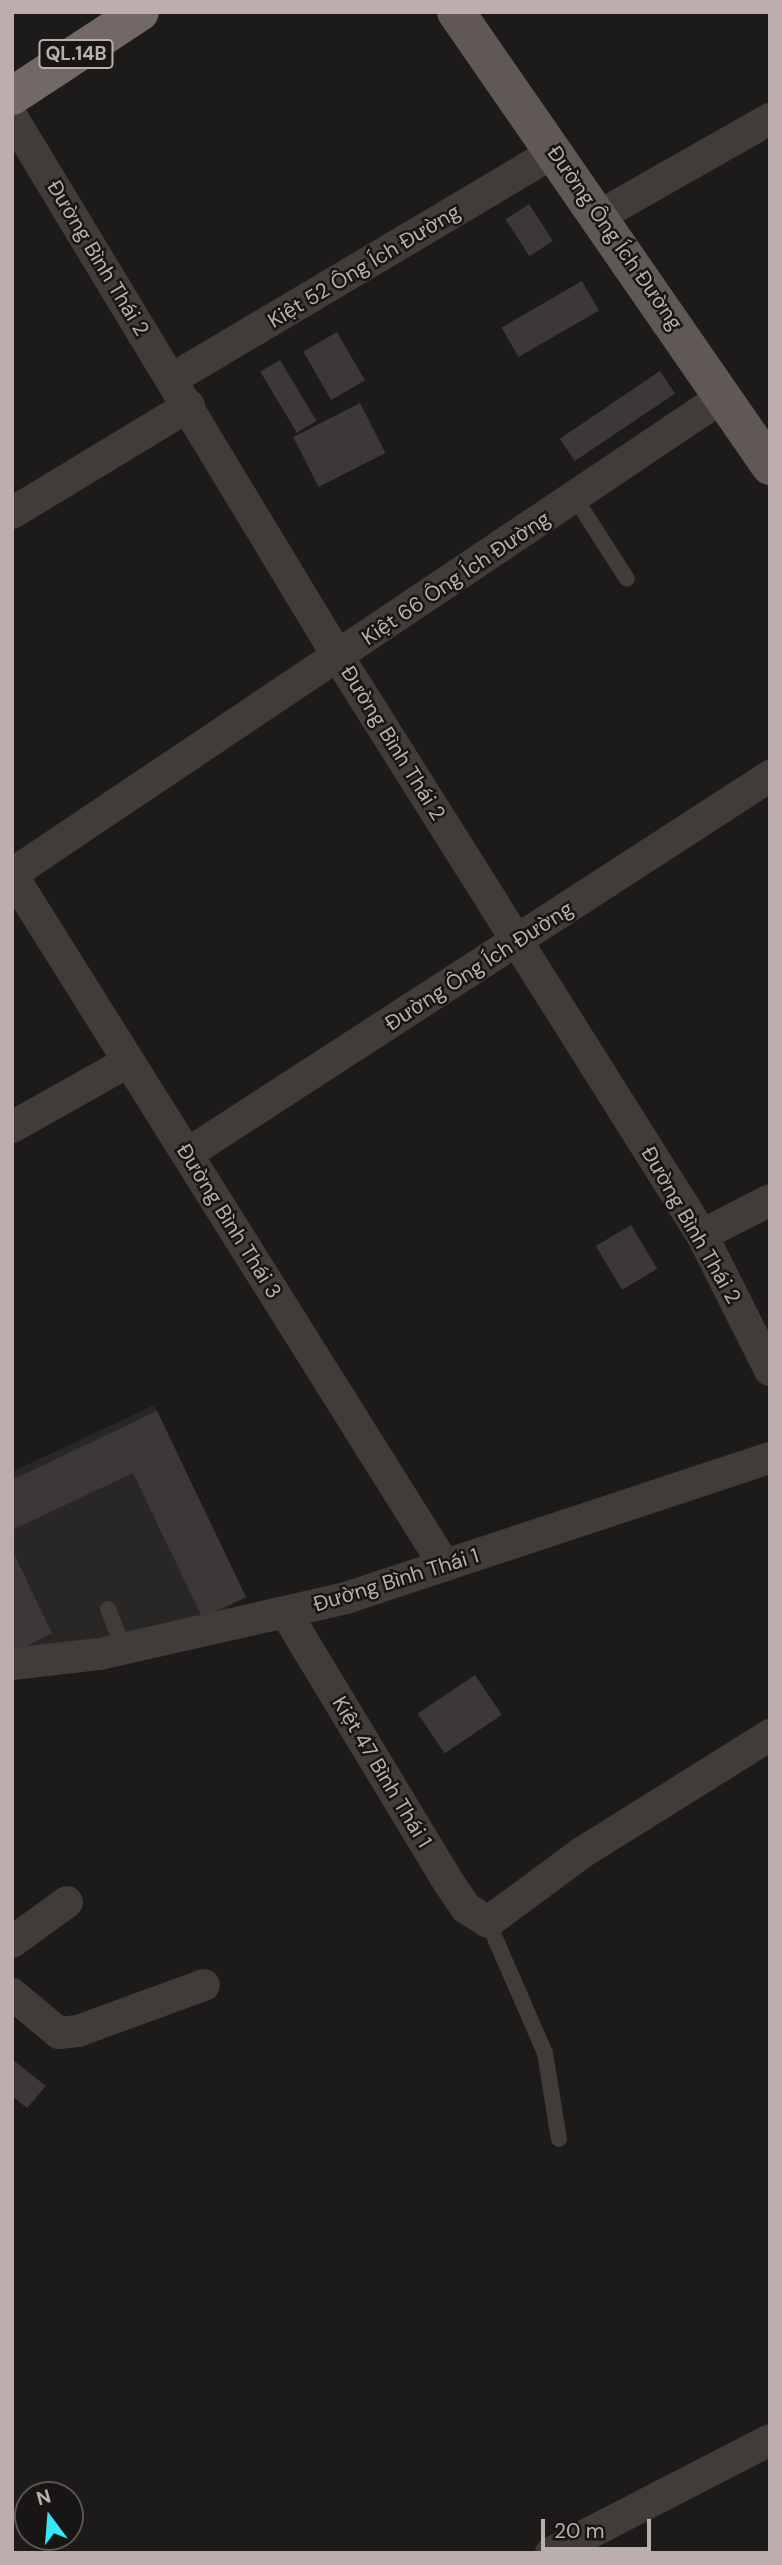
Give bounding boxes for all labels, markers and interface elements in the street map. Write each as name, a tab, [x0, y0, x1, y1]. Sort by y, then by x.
road number: QL.14B	[38, 38, 114, 70]
street label: Đường Ông Ích Đường	[542, 141, 688, 335]
street label: Đường Bình Thái 2	[42, 176, 154, 340]
street label: Kiệt 52 Ông Ích Đường	[263, 199, 465, 333]
street label: Kiệt 66 Ông Ích Đường	[357, 506, 555, 650]
street label: Đường Bình Thái 2	[335, 661, 451, 825]
street label: Đường Ông Ích Đường	[380, 896, 578, 1036]
street label: Đường Bình Thái 3	[171, 1139, 287, 1303]
street label: Đường Bình Thái 2	[636, 1142, 746, 1308]
street label: Đường Bình Thái 1	[310, 1543, 482, 1617]
street label: Kiệt 47 Bình Thái 1	[327, 1692, 437, 1852]
north arrow	[14, 2481, 84, 2551]
text: N	[34, 2483, 54, 2511]
scale bar	[544, 2506, 654, 2550]
text: 20 m	[554, 2517, 605, 2545]

